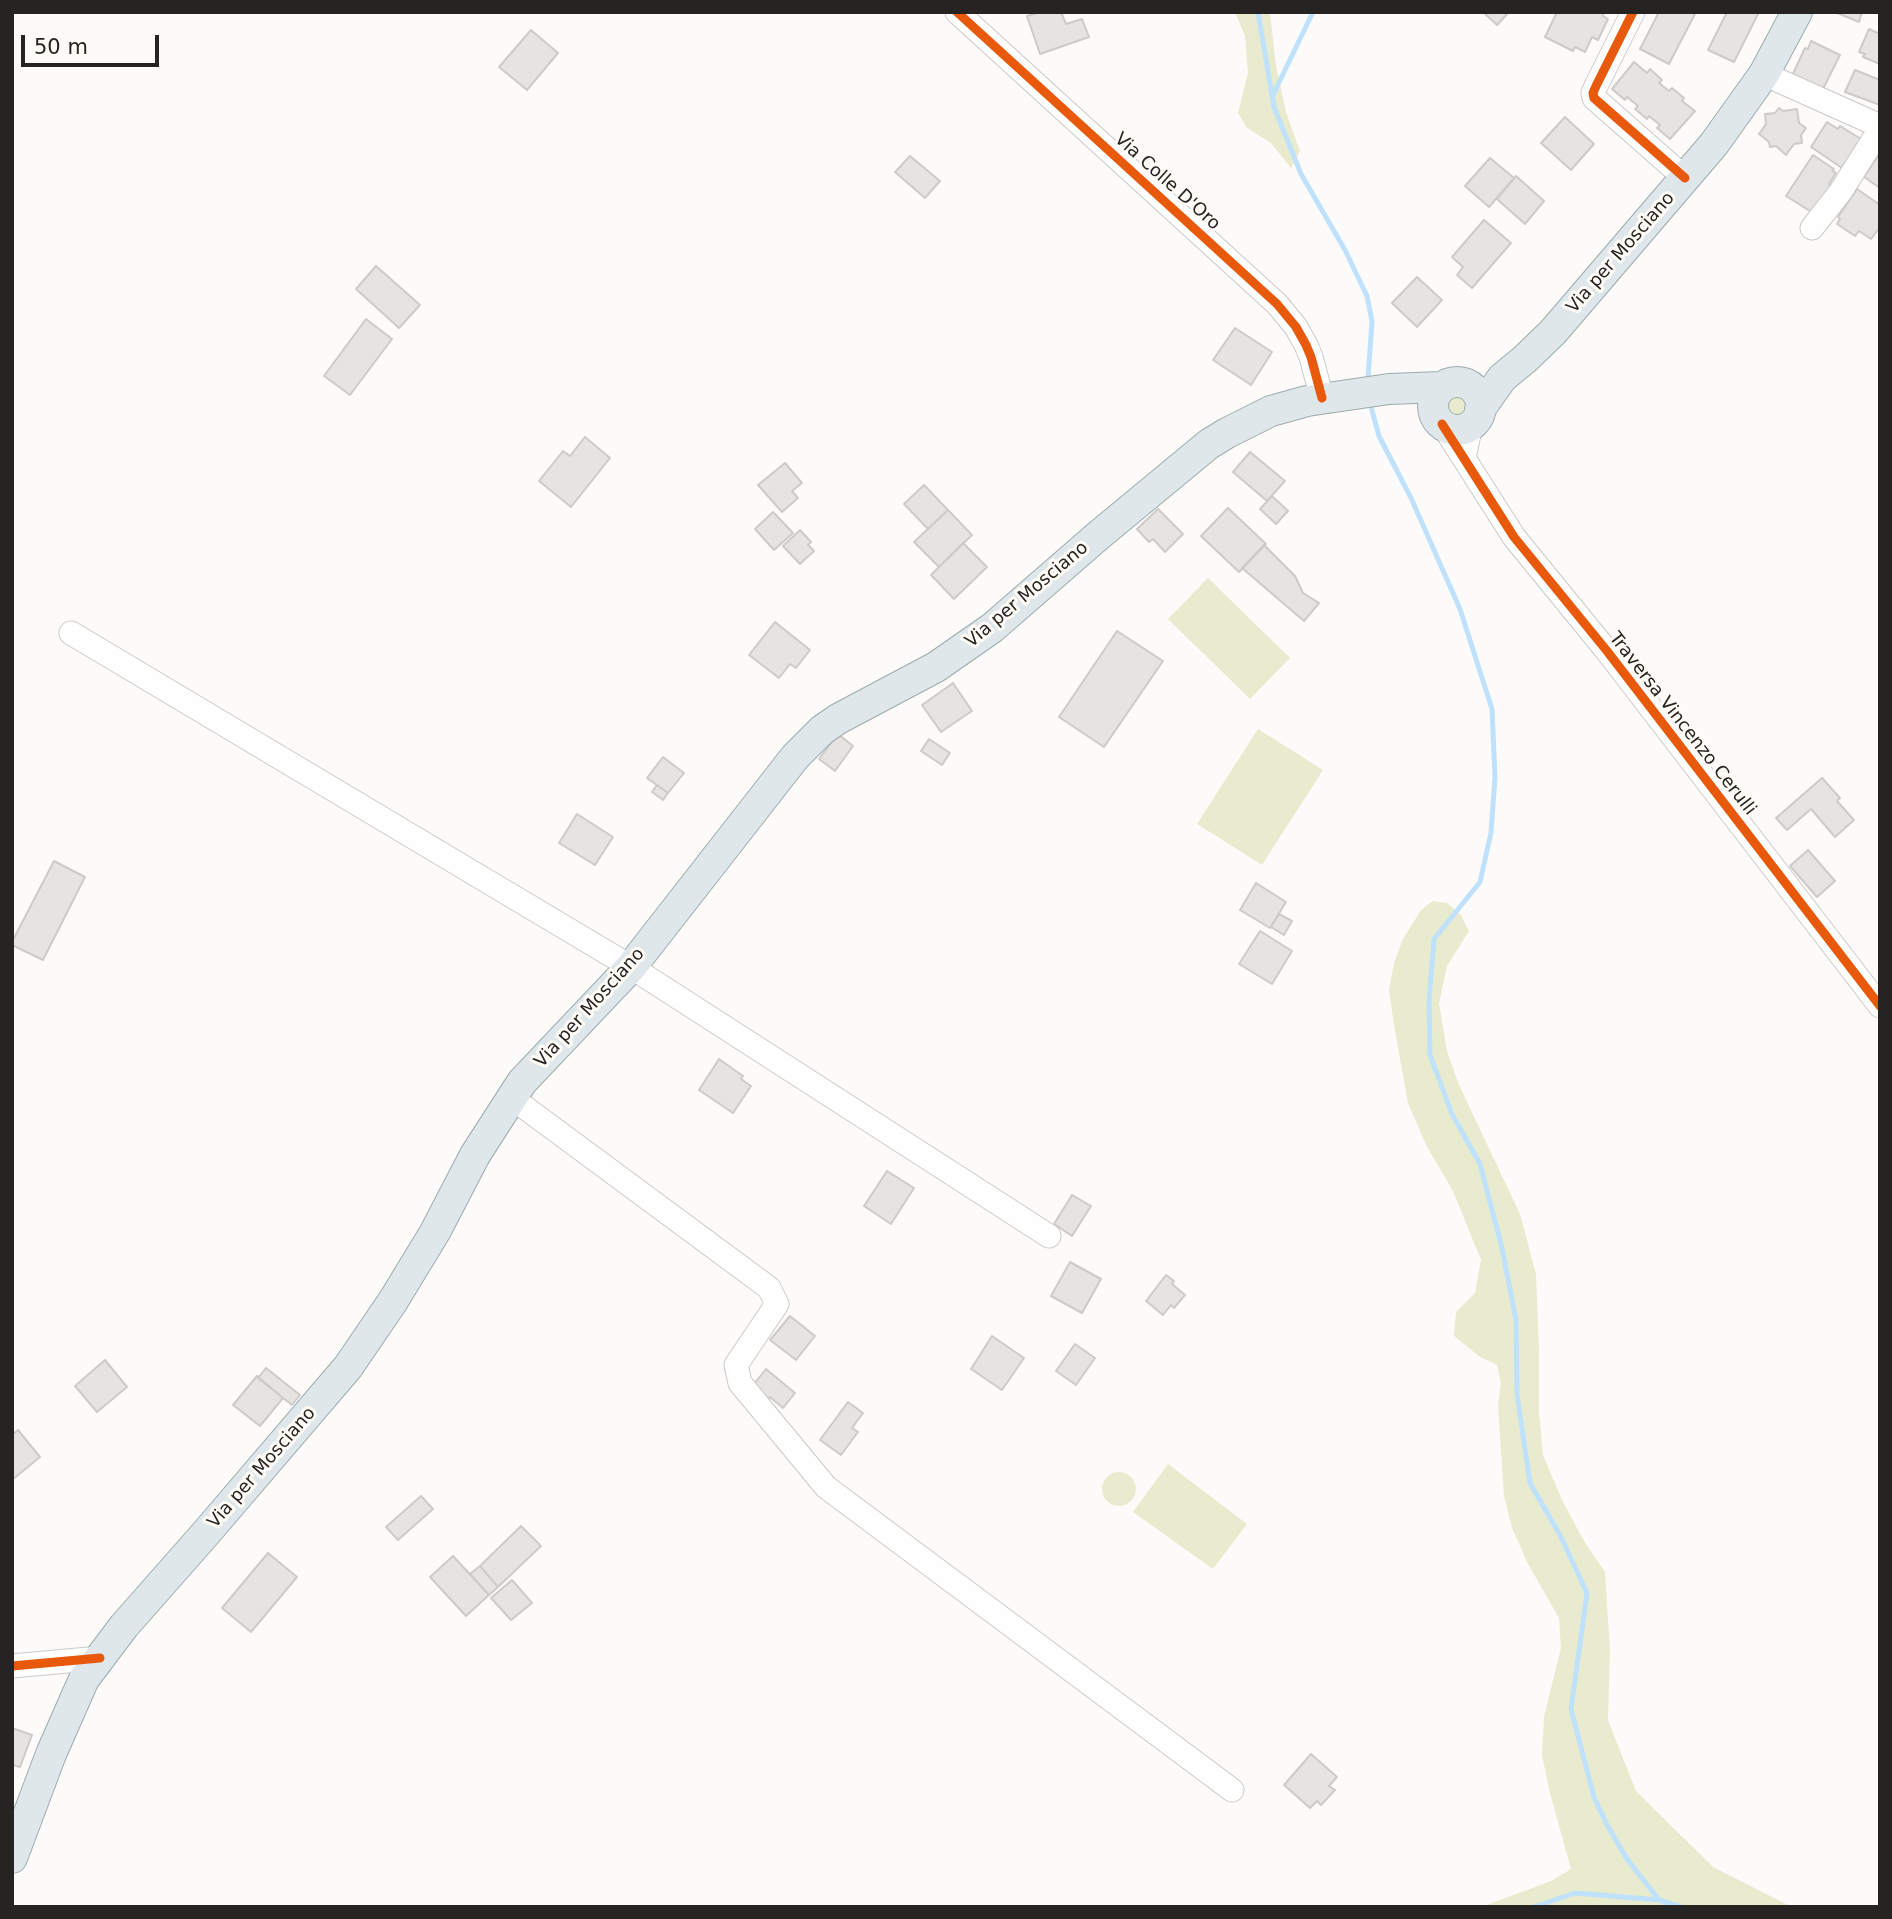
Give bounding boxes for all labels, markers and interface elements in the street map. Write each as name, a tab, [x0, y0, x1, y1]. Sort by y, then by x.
scale bar	[24, 21, 163, 65]
text: 50 m	[34, 35, 88, 59]
street label: Via Colle D'Oro	[1110, 129, 1224, 235]
street label: Via per Mosciano	[1562, 188, 1680, 318]
street label: Via per Mosciano	[961, 537, 1093, 653]
street label: Traversa Vincenzo Cerulli	[1604, 628, 1760, 820]
street label: Via per Mosciano	[531, 944, 649, 1072]
street label: Via per Mosciano	[203, 1403, 321, 1533]

